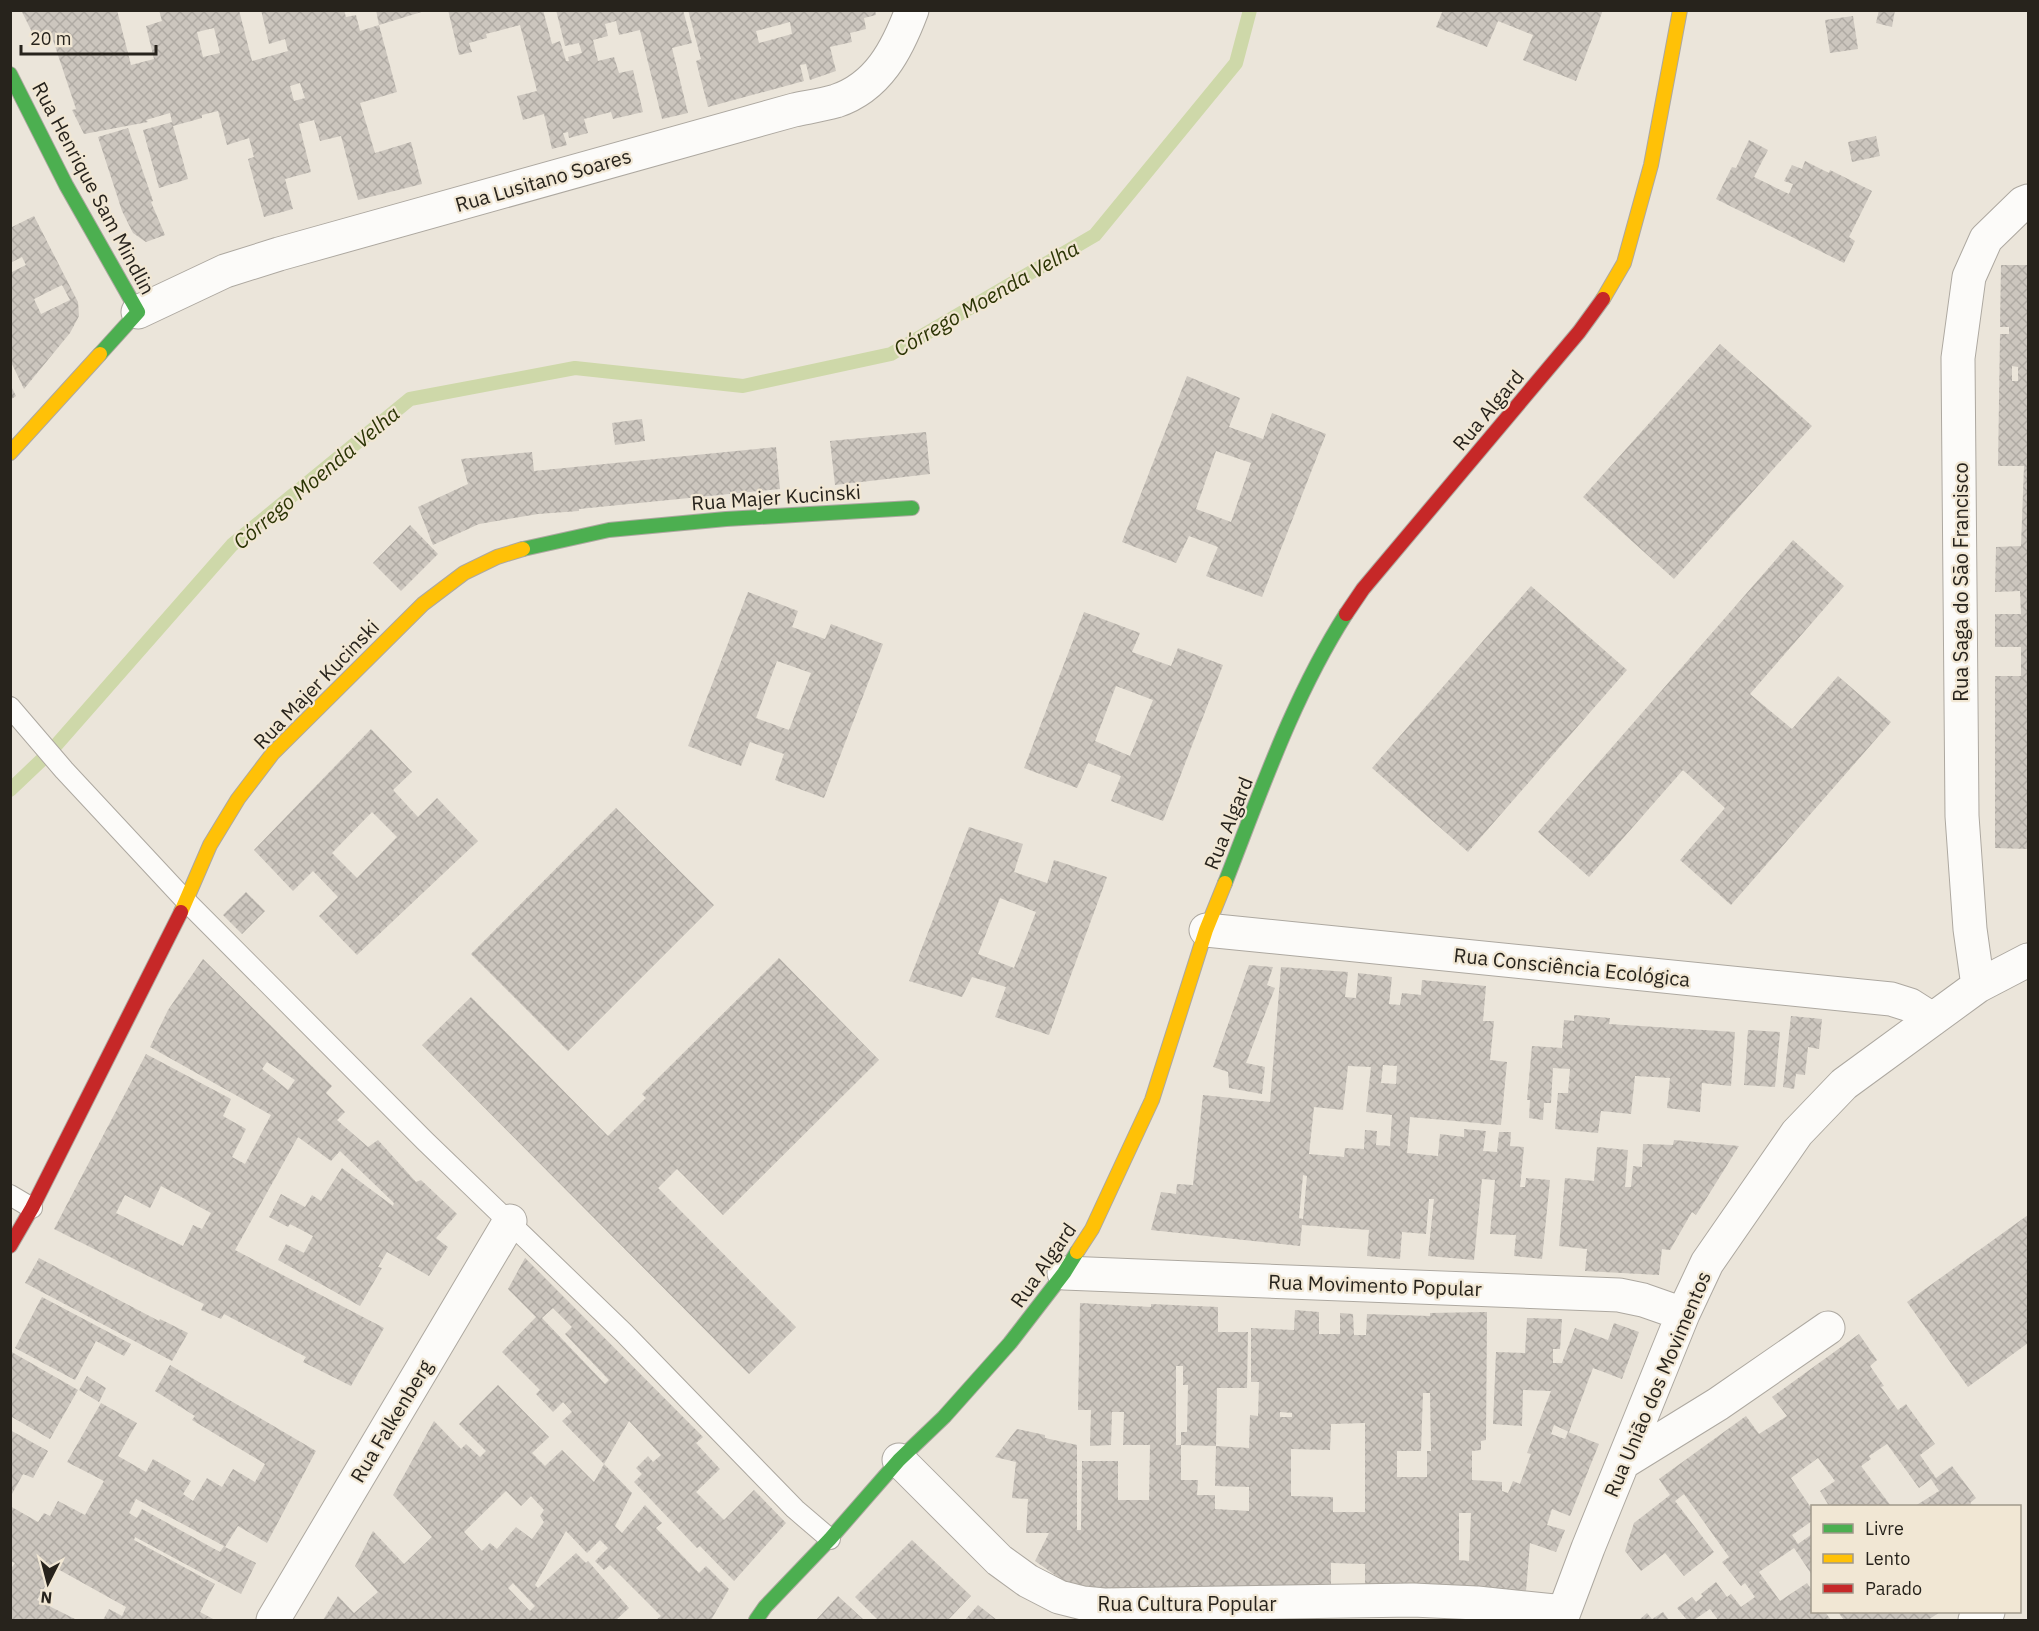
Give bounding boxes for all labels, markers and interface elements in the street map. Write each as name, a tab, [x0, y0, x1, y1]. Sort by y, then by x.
scale bar	[21, 18, 156, 56]
text: 20 m	[30, 27, 72, 50]
street label: Rua Henrique Sam Mindlin	[26, 77, 162, 299]
street label: Rua Lusitano Soares	[452, 142, 634, 218]
water label: Córrego Moenda Velha	[888, 233, 1084, 363]
street label: Rua Algard	[1446, 364, 1530, 456]
water label: Córrego Moenda Velha	[227, 399, 405, 555]
street label: Rua Saga do São Francisco	[1947, 462, 1974, 702]
street label: Rua Majer Kucinski	[690, 478, 862, 516]
street label: Rua Majer Kucinski	[247, 613, 385, 755]
street label: Rua Algard	[1197, 773, 1259, 873]
street label: Rua Consciência Ecológica	[1452, 941, 1692, 993]
street label: Rua Algard	[1004, 1217, 1082, 1313]
street label: Rua União dos Movimentos	[1597, 1267, 1717, 1501]
street label: Rua Movimento Popular	[1268, 1268, 1482, 1302]
street label: Rua Falkenberg	[344, 1354, 438, 1487]
legend	[1811, 1505, 2021, 1613]
text: Livre	[1865, 1517, 1904, 1540]
text: Lento	[1865, 1547, 1910, 1570]
north arrow	[18, 1553, 78, 1613]
text: Parado	[1865, 1577, 1922, 1600]
text: N	[40, 1587, 53, 1608]
street label: Rua Cultura Popular	[1097, 1590, 1277, 1617]

